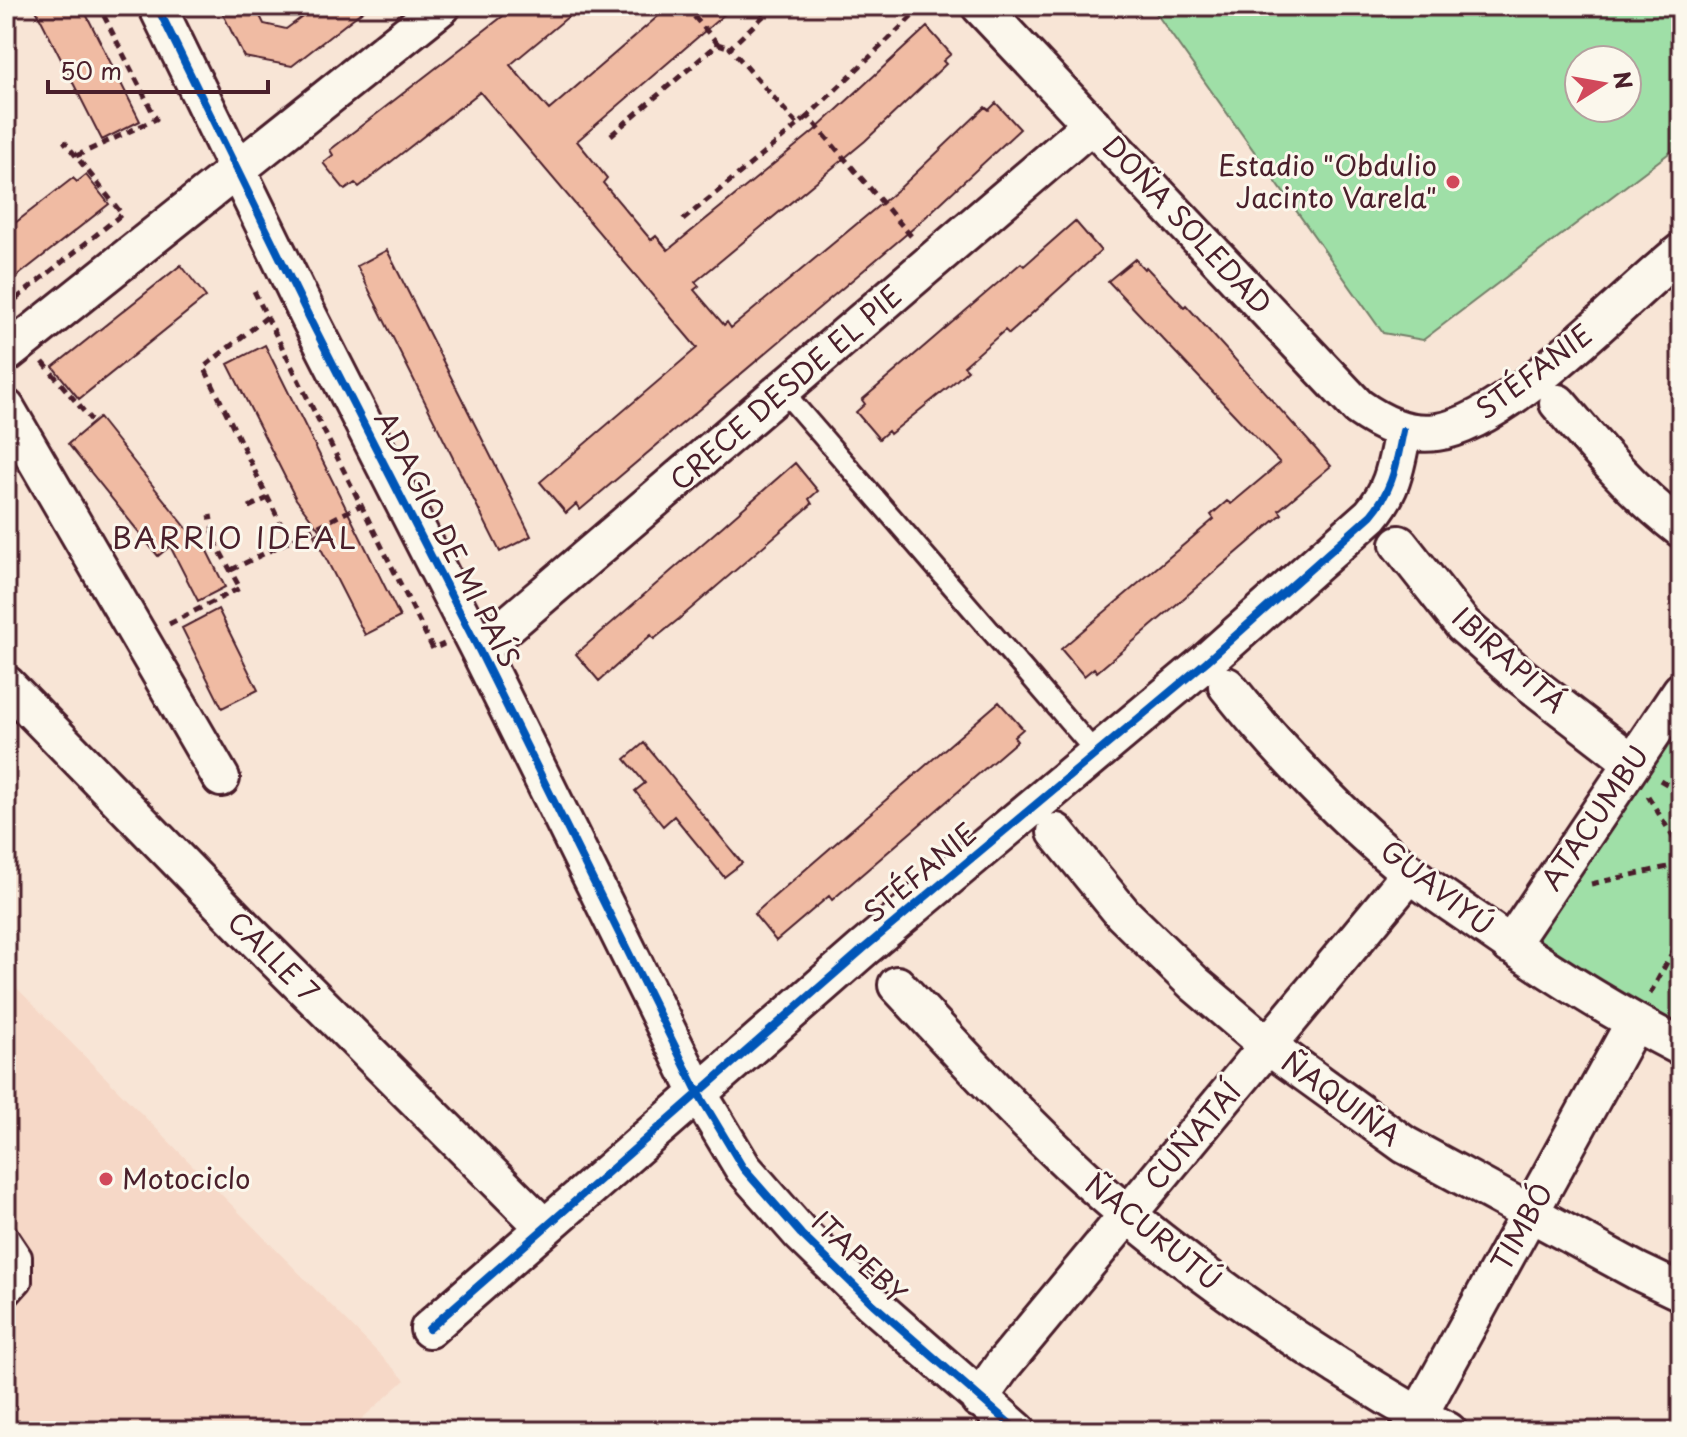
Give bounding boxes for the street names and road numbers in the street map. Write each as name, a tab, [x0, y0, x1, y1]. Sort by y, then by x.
street label: DOÑA SOLEDAD	[1093, 125, 1283, 323]
street label: CRECE DESDE EL PIE	[659, 274, 911, 500]
street label: STÉFANIE	[1466, 313, 1600, 429]
street label: ADAGIO DE MI PAÍS	[365, 402, 532, 674]
street label: IBIRAPITÁ	[1443, 596, 1577, 722]
street label: ATACUMBU	[1529, 736, 1658, 898]
street label: STÉFANIE	[853, 812, 985, 932]
street label: GUAVIYÚ	[1372, 829, 1504, 945]
street label: CALLE 7	[218, 900, 330, 1012]
street label: ÑAQUIÑA	[1273, 1040, 1410, 1156]
street label: CUÑATAÍ	[1133, 1071, 1251, 1199]
street label: ÑACURUTÚ	[1076, 1162, 1232, 1300]
street label: TIMBÓ	[1479, 1174, 1562, 1278]
street label: ITAPEBY	[803, 1200, 917, 1313]

